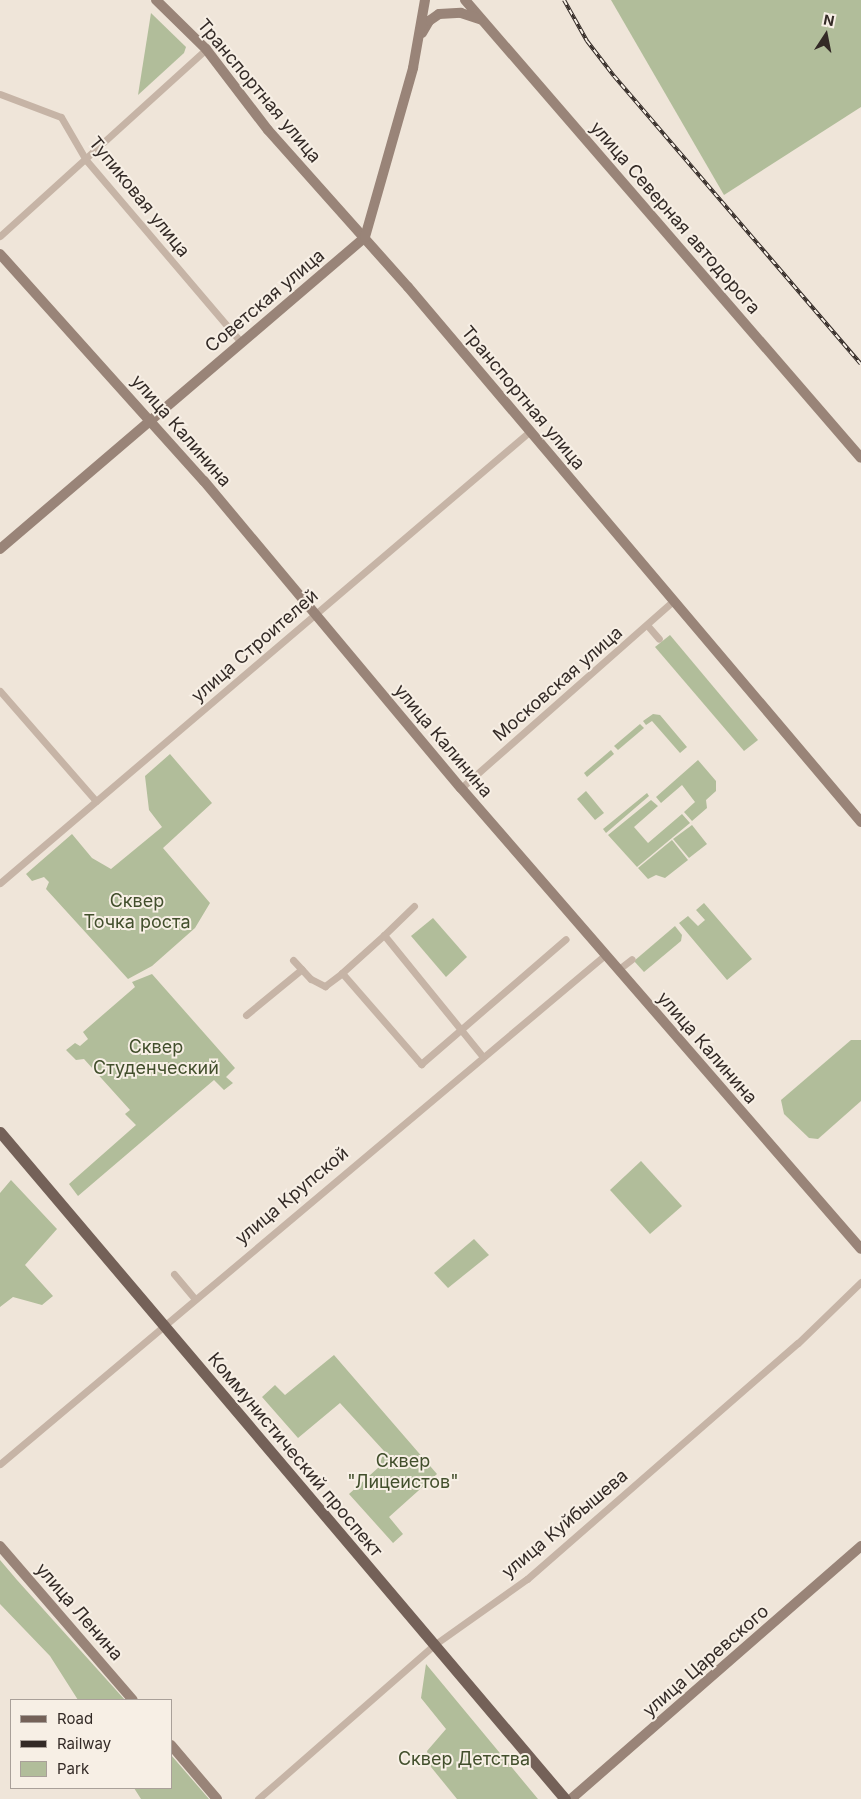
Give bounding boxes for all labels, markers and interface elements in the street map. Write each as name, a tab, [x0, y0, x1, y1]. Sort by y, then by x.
north arrow	[801, 10, 851, 60]
text: N	[822, 10, 836, 29]
street label: Транспортная улица	[193, 15, 325, 167]
street label: улица Северная автодорога	[585, 117, 765, 319]
street label: Тупиковая улица	[84, 133, 194, 261]
street label: Советская улица	[201, 245, 329, 357]
street label: Транспортная улица	[457, 322, 589, 474]
street label: улица Калинина	[126, 371, 236, 491]
street label: улица Строителей	[187, 585, 323, 707]
street label: Московская улица	[489, 622, 627, 746]
street label: улица Калинина	[389, 680, 497, 802]
park label: Сквер Точка роста	[83, 891, 191, 934]
street label: улица Калинина	[652, 988, 762, 1108]
park label: Сквер Студенческий	[93, 1037, 219, 1080]
street label: улица Крупской	[231, 1142, 353, 1250]
street label: Коммунистический проспект	[203, 1348, 387, 1562]
park label: Сквер "Лицеистов"	[347, 1451, 459, 1494]
street label: улица Куйбышева	[498, 1465, 632, 1583]
street label: улица Ленина	[31, 1559, 127, 1665]
street label: улица Царевского	[639, 1600, 773, 1722]
legend	[10, 1699, 172, 1789]
text: Road	[57, 1709, 93, 1728]
text: Railway	[57, 1734, 111, 1753]
park label: Сквер Детства	[398, 1748, 530, 1770]
text: Park	[57, 1759, 89, 1778]

